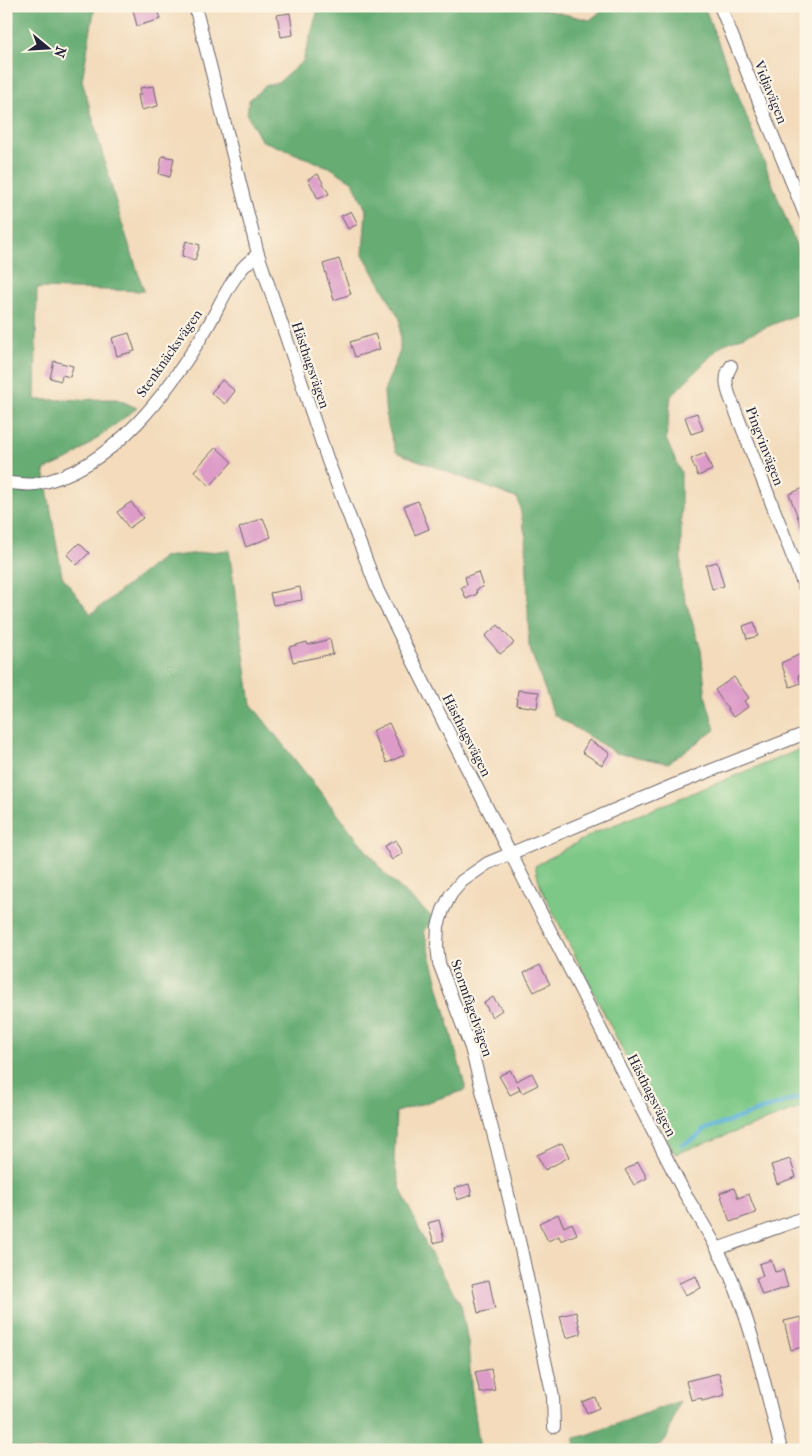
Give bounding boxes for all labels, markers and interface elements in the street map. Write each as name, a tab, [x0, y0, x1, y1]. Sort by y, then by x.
north arrow	[22, 22, 72, 72]
text: N	[50, 44, 70, 60]
street label: Vidjavägen	[750, 57, 791, 126]
street label: Stenknäcksvägen	[133, 306, 206, 401]
street label: Hästhagsvägen	[288, 320, 333, 411]
street label: Pingvinvägen	[742, 404, 787, 488]
street label: Hästhagsvägen	[438, 691, 495, 779]
street label: Stormfågelvägen	[447, 957, 496, 1059]
street label: Hästhagsvägen	[623, 1051, 680, 1139]

